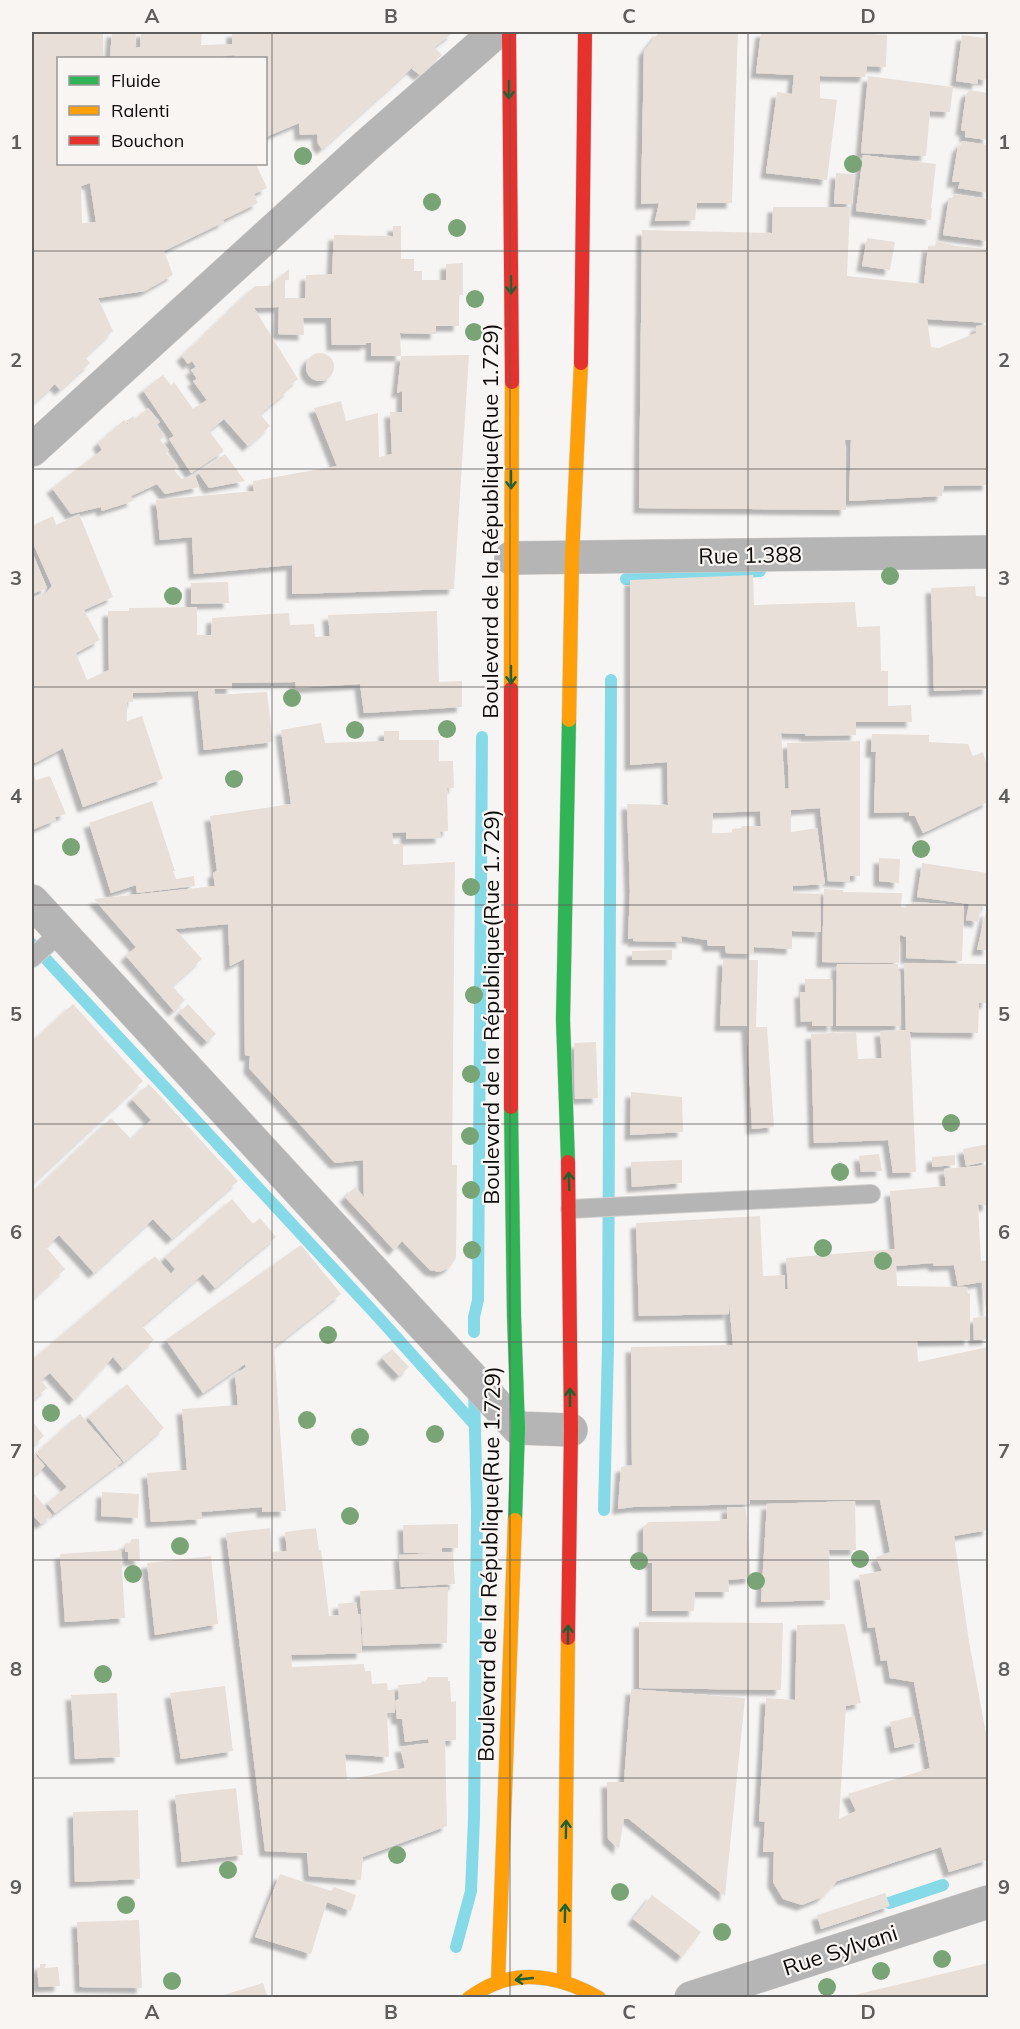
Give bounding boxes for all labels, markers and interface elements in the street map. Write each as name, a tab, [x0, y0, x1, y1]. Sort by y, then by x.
text: A	[145, 3, 160, 28]
text: B	[384, 3, 398, 28]
text: C	[622, 3, 636, 28]
text: D	[860, 3, 876, 28]
legend	[57, 57, 267, 165]
text: Fluide	[111, 69, 161, 92]
one-way arrow	[503, 79, 515, 99]
text: Ralenti	[111, 99, 169, 122]
text: 1	[10, 129, 22, 154]
text: Bouchon	[111, 129, 184, 152]
text: 1	[998, 129, 1010, 154]
one-way arrow	[505, 274, 517, 294]
street label: Boulevard de la République(Rue 1.729)	[476, 323, 504, 719]
text: 2	[10, 347, 22, 372]
text: 2	[998, 347, 1010, 372]
one-way arrow	[505, 469, 517, 489]
street label: Rue 1.388	[698, 540, 802, 570]
text: 3	[10, 565, 22, 590]
text: 3	[998, 565, 1010, 590]
one-way arrow	[505, 664, 517, 684]
text: 4	[10, 783, 22, 808]
text: 4	[998, 783, 1010, 808]
street label: Boulevard de la République(Rue 1.729)	[477, 809, 505, 1205]
text: 5	[10, 1001, 22, 1026]
text: 5	[998, 1001, 1010, 1026]
one-way arrow	[563, 1172, 574, 1192]
text: 6	[10, 1219, 22, 1244]
text: 6	[998, 1219, 1010, 1244]
street label: Boulevard de la République(Rue 1.729)	[472, 1366, 506, 1762]
one-way arrow	[564, 1388, 576, 1408]
text: 7	[10, 1438, 22, 1463]
text: 7	[998, 1438, 1010, 1463]
one-way arrow	[562, 1625, 574, 1645]
text: 8	[10, 1656, 22, 1681]
text: 8	[998, 1656, 1010, 1681]
one-way arrow	[560, 1820, 572, 1840]
text: 9	[10, 1874, 22, 1899]
text: 9	[998, 1874, 1010, 1899]
one-way arrow	[559, 1904, 571, 1924]
street label: Rue Sylvani	[779, 1918, 901, 1982]
one-way arrow	[514, 1973, 534, 1984]
text: A	[145, 1999, 160, 2024]
text: B	[384, 1999, 398, 2024]
text: C	[622, 1999, 636, 2024]
text: D	[860, 1999, 876, 2024]

